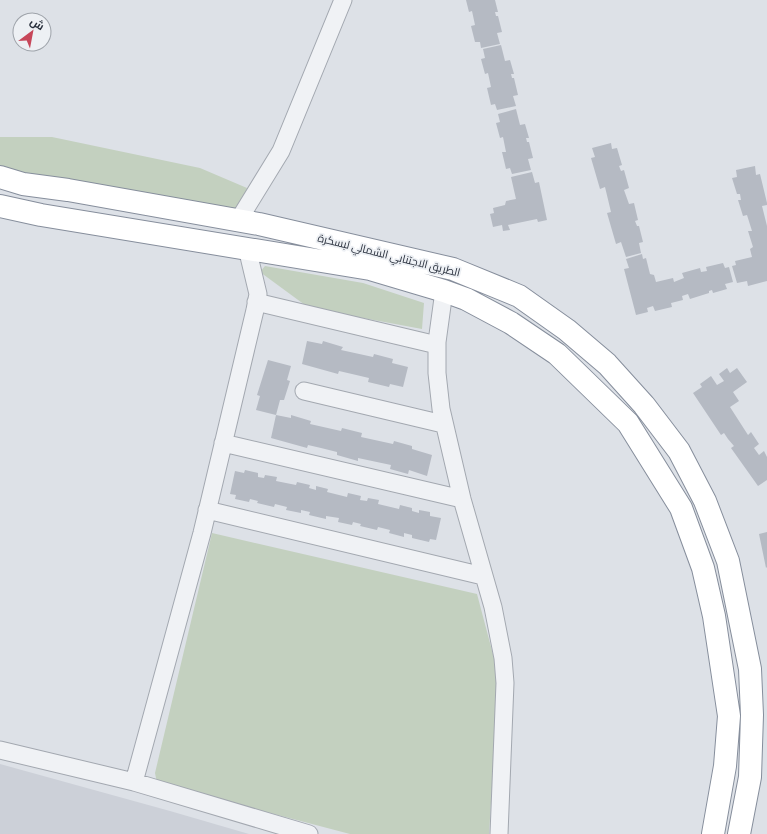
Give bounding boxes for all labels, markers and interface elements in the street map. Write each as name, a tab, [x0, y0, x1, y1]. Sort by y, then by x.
north arrow	[12, 12, 52, 52]
text: ش	[27, 14, 47, 34]
street label: الطريق الاجتنابي الشمالي لبسكرة	[316, 231, 462, 281]

